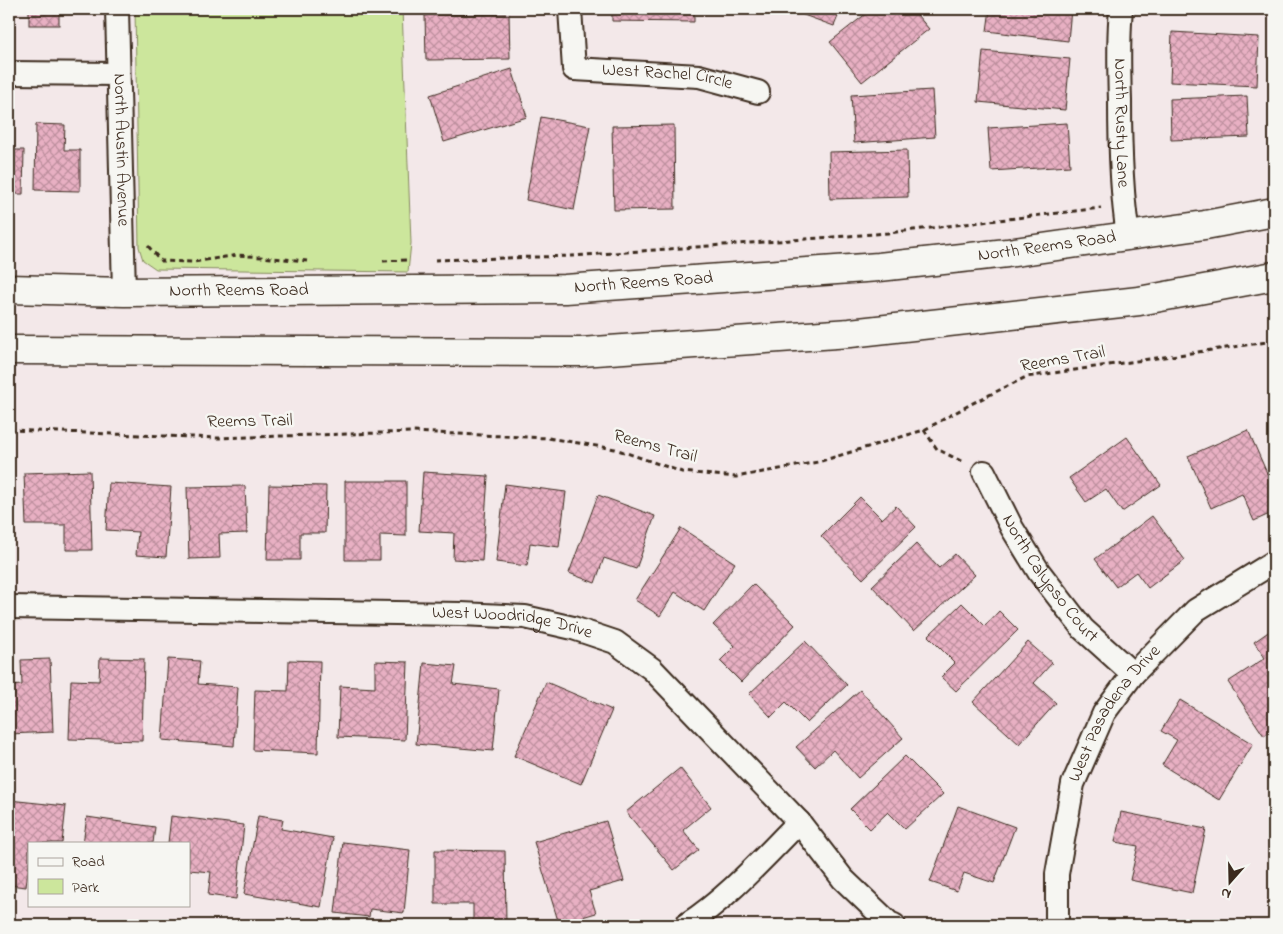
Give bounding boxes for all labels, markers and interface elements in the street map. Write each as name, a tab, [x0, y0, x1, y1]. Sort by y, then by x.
street label: West Rachel Circle	[601, 58, 737, 98]
street label: North Rusty Lane	[1106, 58, 1136, 190]
street label: North Austin Avenue	[106, 73, 135, 228]
street label: North Reems Road	[977, 225, 1118, 269]
street label: North Reems Road	[573, 266, 714, 301]
street label: North Reems Road	[169, 278, 309, 305]
street label: Reems Trail	[1019, 340, 1107, 380]
street label: Reems Trail	[207, 408, 293, 436]
street label: Reems Trail	[610, 423, 700, 471]
street label: North Calypso Court	[995, 510, 1104, 650]
street label: West Woodridge Drive	[432, 601, 597, 647]
street label: West Pasadena Drive	[1062, 639, 1168, 786]
legend	[28, 842, 190, 906]
text: Road	[72, 851, 105, 873]
north arrow	[1206, 856, 1256, 906]
text: Park	[72, 877, 100, 899]
text: N	[1218, 881, 1234, 904]

